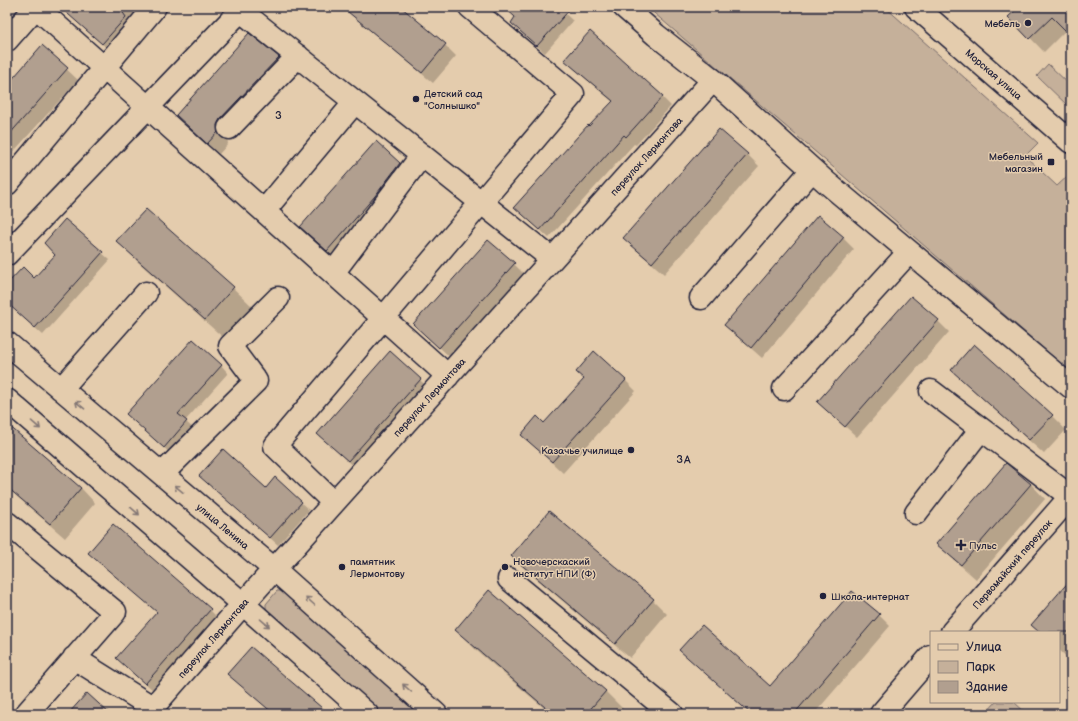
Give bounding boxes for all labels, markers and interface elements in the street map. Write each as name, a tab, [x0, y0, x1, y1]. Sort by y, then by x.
place label: Мебель	[984, 18, 1020, 30]
marker: Мебель	[1023, 18, 1033, 28]
street label: Морская улица	[963, 47, 1024, 103]
place label: Детский сад "Солнышко"	[424, 88, 482, 112]
marker: Детский сад "Солнышко"	[411, 94, 421, 104]
district label: 3	[275, 109, 283, 122]
street label: переулок Лермонтова	[608, 115, 685, 199]
place label: Мебельный магазин	[989, 151, 1043, 175]
marker: Мебельный магазин	[1046, 157, 1056, 167]
street label: переулок Лермонтова	[391, 356, 468, 440]
one-way arrow	[75, 400, 86, 409]
one-way arrow	[31, 421, 42, 430]
place label: Казачье училище	[541, 445, 623, 457]
marker: Казачье училище	[626, 445, 636, 455]
district label: 3А	[676, 453, 692, 466]
one-way arrow	[174, 485, 185, 494]
street label: улица Ленина	[194, 501, 251, 552]
one-way arrow	[129, 506, 140, 515]
street label: Первомайский переулок	[971, 517, 1055, 612]
marker: Пульс	[956, 540, 966, 550]
place label: Пульс	[969, 540, 997, 552]
place label: памятник Лермонтову	[349, 556, 405, 580]
place label: Новочерскаский институт НПИ (Ф)	[513, 556, 596, 580]
marker: памятник Лермонтову	[337, 562, 347, 572]
marker: Новочерскаский институт НПИ (Ф)	[500, 562, 510, 572]
marker: Школа-интернат	[818, 591, 828, 601]
place label: Школа-интернат	[831, 591, 910, 603]
street label: переулок Лермонтова	[176, 596, 252, 681]
one-way arrow	[305, 596, 315, 606]
one-way arrow	[259, 619, 270, 628]
legend	[930, 631, 1060, 703]
text: Улица	[966, 640, 1002, 655]
text: Парк	[966, 660, 996, 675]
text: Здание	[966, 680, 1008, 695]
one-way arrow	[402, 684, 412, 693]

